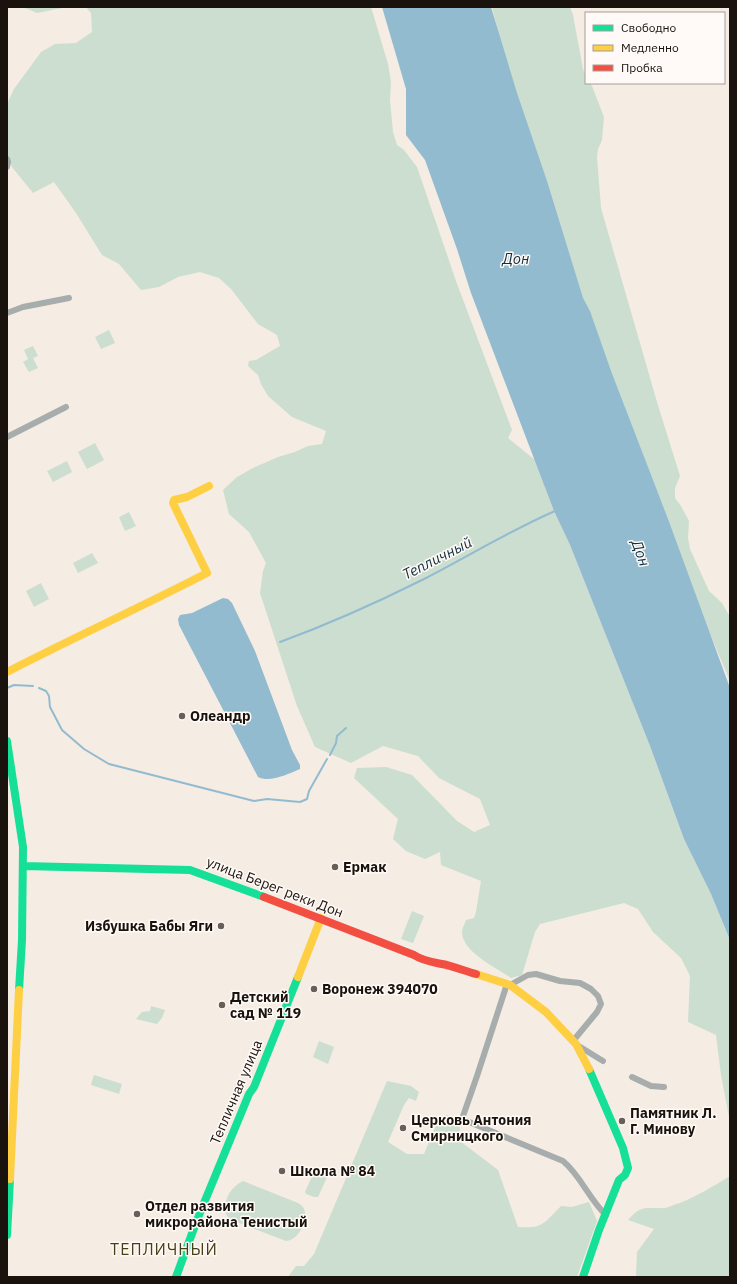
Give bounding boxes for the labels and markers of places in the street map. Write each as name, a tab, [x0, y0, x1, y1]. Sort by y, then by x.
place label: Олеандр	[190, 707, 250, 725]
marker: Олеандр	[177, 711, 187, 721]
place label: Ермак	[343, 858, 386, 876]
marker: Ермак	[330, 862, 340, 872]
place label: Избушка Бабы Яги	[85, 917, 213, 935]
marker: Избушка Бабы Яги	[216, 921, 226, 931]
place label: Воронеж 394070	[322, 980, 438, 998]
marker: Воронеж 394070	[309, 984, 319, 994]
place label: Детский сад № 119	[230, 988, 301, 1022]
marker: Детский сад № 119	[217, 1000, 227, 1010]
place label: Памятник Л. Г. Минову	[630, 1104, 717, 1138]
place label: Церковь Антония Смирницкого	[411, 1111, 531, 1145]
marker: Памятник Л. Г. Минову	[617, 1116, 627, 1126]
marker: Церковь Антония Смирницкого	[398, 1123, 408, 1133]
place label: Школа № 84	[290, 1162, 375, 1180]
marker: Школа № 84	[277, 1166, 287, 1176]
place label: Отдел развития микрорайона Тенистый	[145, 1197, 307, 1231]
marker: Отдел развития микрорайона Тенистый	[132, 1209, 142, 1219]

